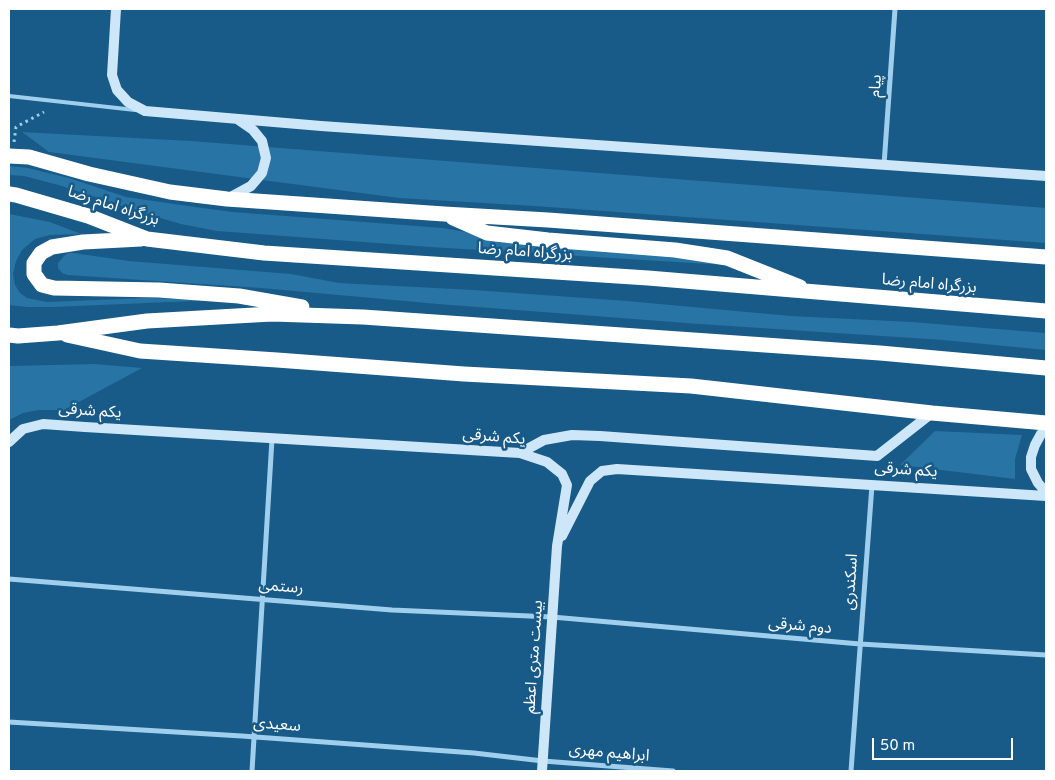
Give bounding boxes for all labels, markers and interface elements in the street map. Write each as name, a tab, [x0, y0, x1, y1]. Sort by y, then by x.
street label: پیام	[867, 74, 887, 98]
street label: بزرگراه امام رضا	[65, 183, 161, 231]
street label: بزرگراه امام رضا	[477, 240, 573, 266]
street label: بزرگراه امام رضا	[881, 271, 977, 299]
street label: یکم شرقی	[58, 400, 122, 424]
street label: یکم شرقی	[462, 426, 526, 450]
street label: یکم شرقی	[874, 459, 938, 483]
street label: اسکندری	[840, 553, 864, 611]
street label: رستمی	[258, 576, 304, 600]
street label: بیست متری اعظم	[521, 599, 549, 715]
street label: دوم شرقی	[767, 615, 833, 639]
street label: سعیدی	[253, 715, 301, 737]
scale bar	[875, 728, 1016, 760]
text: 50 m	[880, 737, 915, 756]
street label: ابراهیم مهری	[568, 741, 650, 767]

